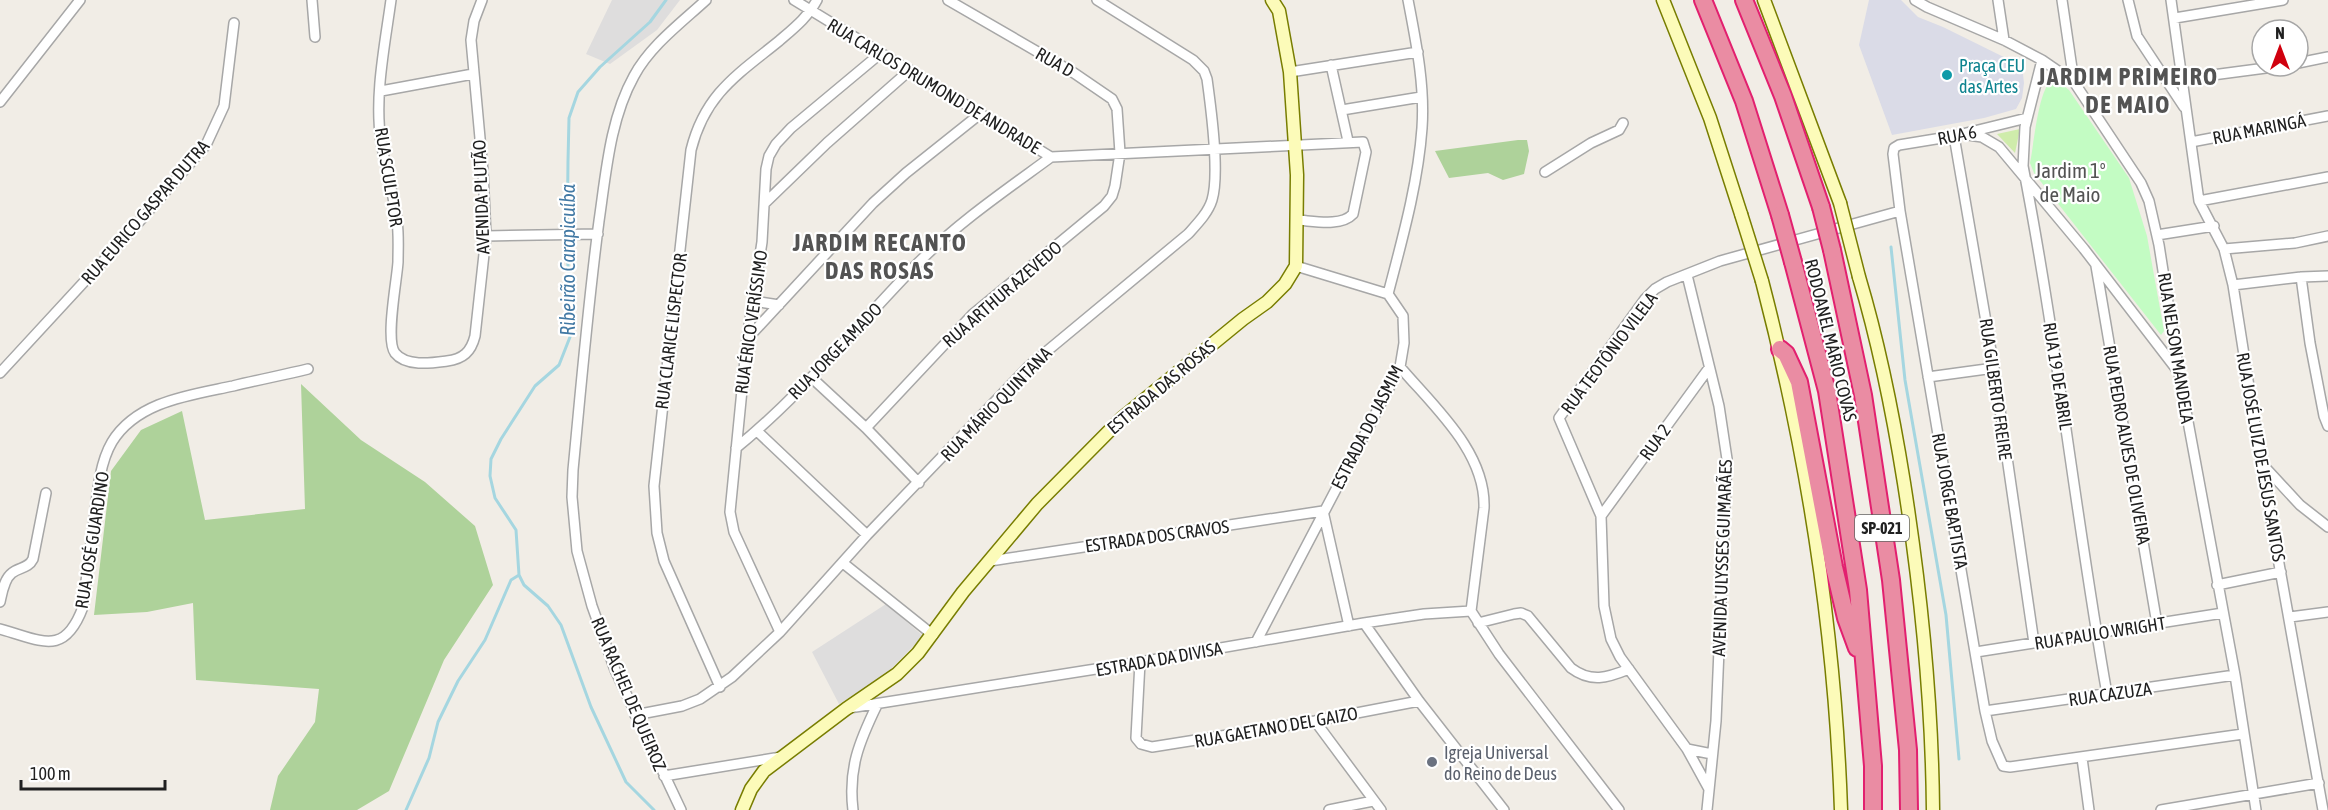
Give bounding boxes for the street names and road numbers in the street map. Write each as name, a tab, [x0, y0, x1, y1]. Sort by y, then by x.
street label: RUA CARLOS DRUMOND DE ANDRADE	[824, 14, 1045, 158]
street label: RUA D	[1032, 43, 1078, 81]
street label: RUA MARINGÁ	[2211, 110, 2307, 148]
street label: RUA 6	[1936, 121, 1978, 149]
street label: RUA SCULPTOR	[371, 126, 407, 228]
street label: RUA EURICO GASPAR DUTRA	[77, 135, 213, 288]
street label: AVENIDA PLUTÃO	[469, 139, 493, 255]
street label: RUA ARTHUR AZEVEDO	[938, 237, 1066, 351]
street label: RUA ÉRICO VERÍSSIMO	[730, 249, 772, 395]
street label: RUA CLARICE LISPECTOR	[651, 252, 691, 410]
street label: RODOANEL MÁRIO COVAS	[1801, 257, 1861, 424]
street label: RUA NELSON MANDELA	[2154, 271, 2198, 425]
street label: RUA TEOTÔNIO VILELA	[1556, 288, 1662, 418]
street label: RUA JORGE AMADO	[784, 298, 886, 404]
street label: RUA GILBERTO FREIRE	[1976, 317, 2016, 462]
street label: RUA 19 DE ABRIL	[2039, 321, 2077, 431]
street label: ESTRADA DAS ROSAS	[1103, 335, 1220, 438]
street label: RUA MÁRIO QUINTANA	[936, 343, 1056, 465]
street label: RUA PEDRO ALVES DE OLIVEIRA	[2099, 344, 2155, 546]
street label: RUA JOSÉ LUIZ DE JESUS SANTOS	[2232, 351, 2290, 564]
street label: ESTRADA DO JASMIM	[1327, 362, 1407, 492]
street label: RUA 2	[1635, 420, 1675, 464]
street label: RUA JORGE BAPTISTA	[1928, 431, 1972, 571]
street label: AVENIDA ULYSSES GUIMARÃES	[1708, 459, 1736, 657]
street label: RUA JOSÉ GUARDINO	[71, 470, 113, 610]
street label: ESTRADA DOS CRAVOS	[1084, 515, 1231, 557]
road number: SP-021	[1855, 515, 1909, 541]
street label: RUA PAULO WRIGHT	[2033, 612, 2167, 654]
street label: RUA RACHEL DE QUEIROZ	[587, 614, 671, 774]
street label: ESTRADA DA DIVISA	[1094, 638, 1224, 680]
street label: RUA CAZUZA	[2067, 678, 2153, 710]
street label: RUA GAETANO DEL GAIZO	[1193, 702, 1359, 752]

